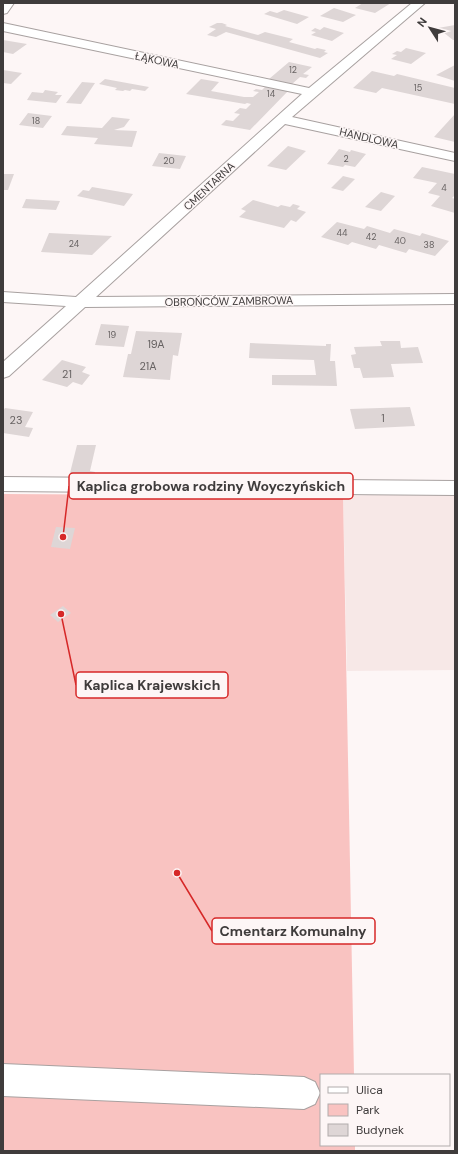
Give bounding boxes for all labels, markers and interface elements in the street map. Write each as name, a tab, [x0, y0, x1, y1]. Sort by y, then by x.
north arrow	[410, 8, 450, 48]
text: N	[414, 15, 430, 29]
street label: ŁĄKOWA	[134, 48, 180, 72]
house number: 12	[289, 64, 297, 76]
house number: 15	[414, 82, 422, 94]
house number: 14	[267, 88, 276, 100]
house number: 18	[32, 115, 40, 127]
street label: HANDLOWA	[338, 124, 400, 152]
house number: 2	[343, 153, 349, 165]
house number: 20	[163, 155, 175, 167]
street label: CMENTARNA	[180, 159, 238, 213]
house number: 4	[441, 182, 447, 194]
house number: 44	[337, 227, 348, 239]
house number: 42	[366, 231, 376, 243]
house number: 40	[394, 235, 406, 247]
house number: 24	[69, 238, 80, 250]
house number: 38	[424, 239, 434, 251]
street label: OBROŃCÓW ZAMBROWA	[165, 293, 293, 309]
house number: 19	[108, 329, 117, 341]
house number: 19A	[147, 337, 165, 351]
house number: 21A	[139, 359, 157, 373]
house number: 21	[62, 367, 72, 381]
house number: 1	[381, 411, 385, 425]
house number: 23	[10, 413, 22, 427]
callout: Kaplica grobowa rodziny Woyczyńskich	[69, 473, 353, 499]
text: Kaplica grobowa rodziny Woyczyńskich	[77, 477, 345, 495]
callout: Kaplica Krajewskich	[76, 672, 228, 698]
text: Kaplica Krajewskich	[84, 676, 220, 694]
callout: Cmentarz Komunalny	[212, 918, 375, 944]
text: Cmentarz Komunalny	[219, 922, 367, 940]
legend	[320, 1074, 450, 1146]
text: Ulica	[356, 1082, 383, 1098]
text: Park	[356, 1102, 380, 1118]
text: Budynek	[356, 1122, 404, 1138]

